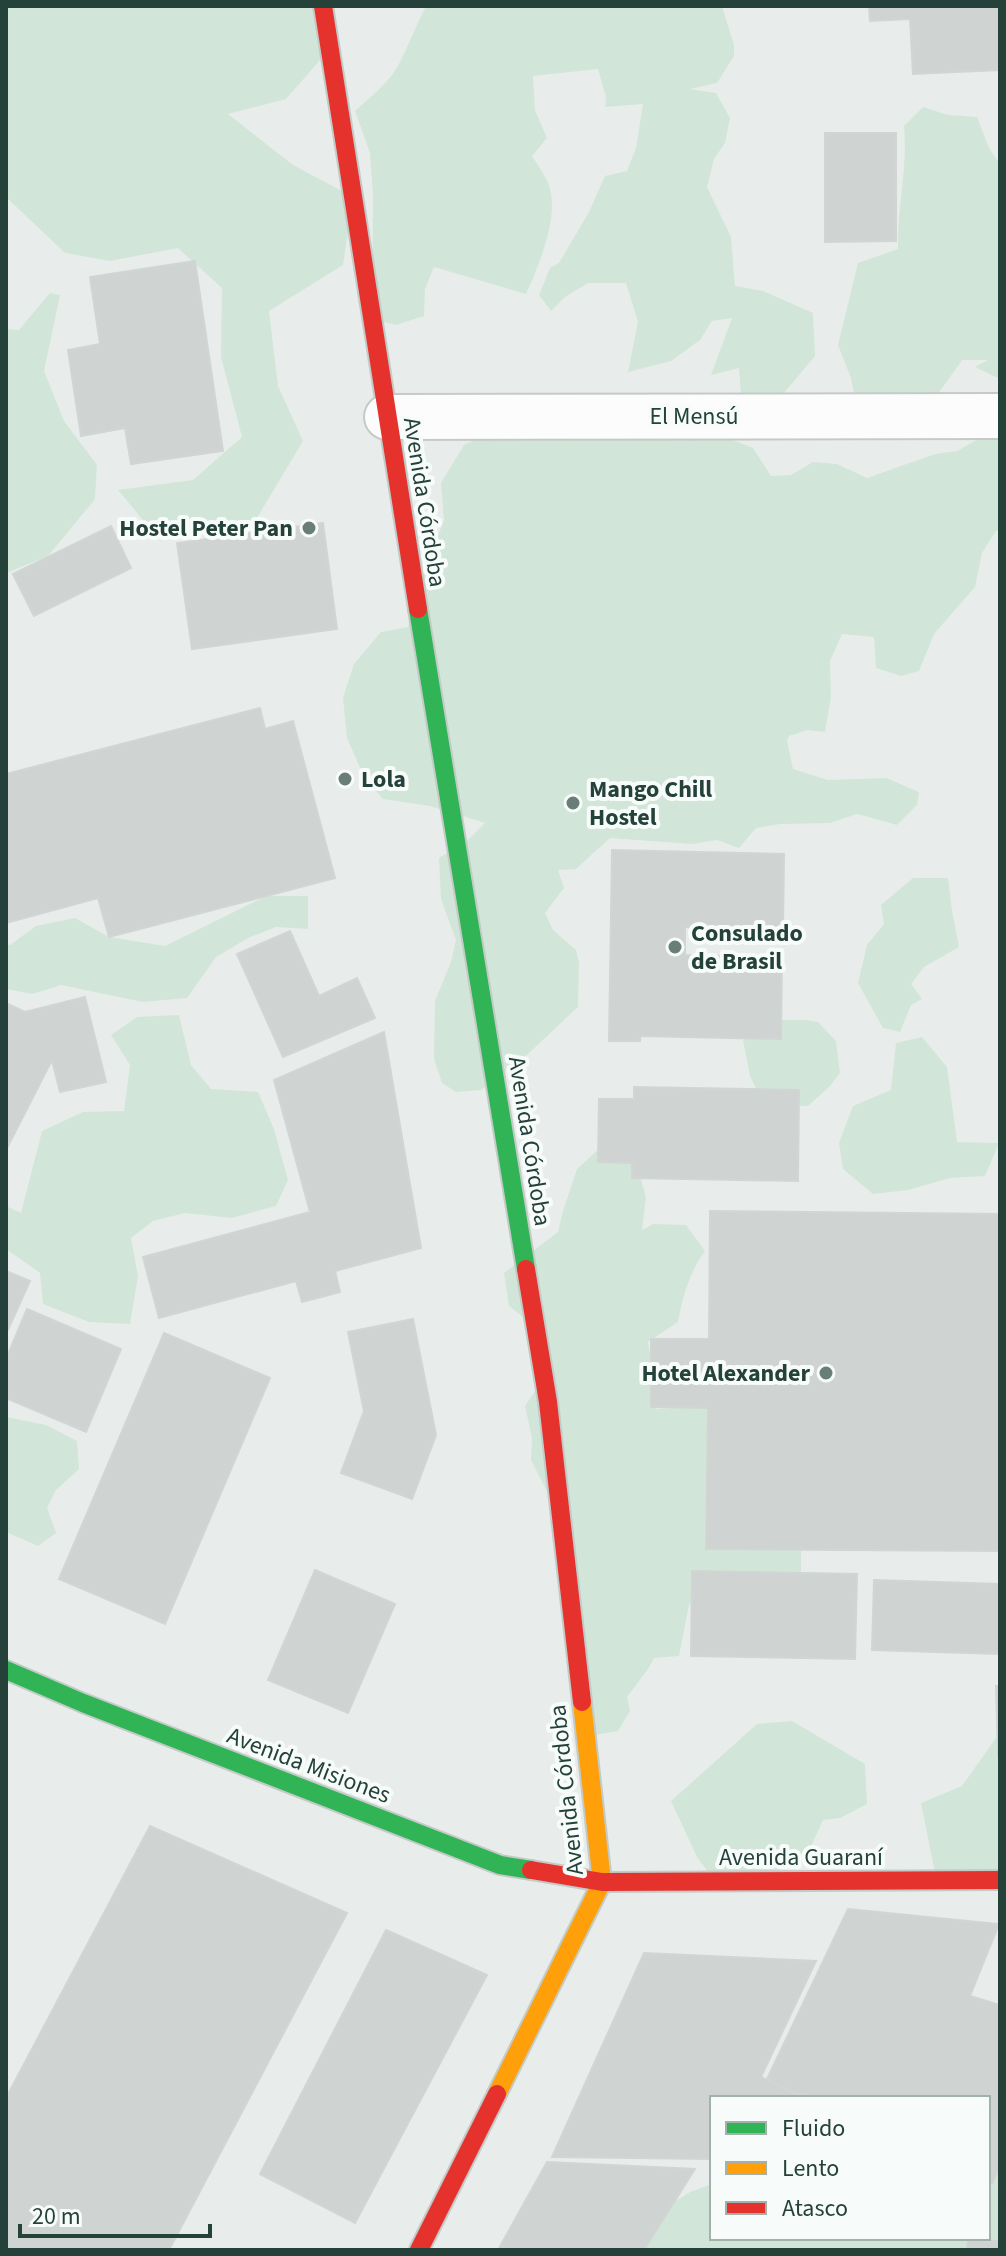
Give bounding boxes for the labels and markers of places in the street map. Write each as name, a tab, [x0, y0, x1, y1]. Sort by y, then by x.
place label: Hostel Peter Pan	[119, 511, 293, 546]
marker: Hostel Peter Pan	[300, 519, 318, 537]
place label: Lola	[361, 762, 406, 797]
marker: Lola	[336, 770, 354, 788]
place label: Mango Chill Hostel	[589, 772, 712, 835]
marker: Mango Chill Hostel	[564, 794, 582, 812]
place label: Consulado de Brasil	[691, 916, 803, 979]
marker: Consulado de Brasil	[666, 938, 684, 956]
place label: Hotel Alexander	[641, 1356, 810, 1391]
marker: Hotel Alexander	[817, 1364, 835, 1382]

